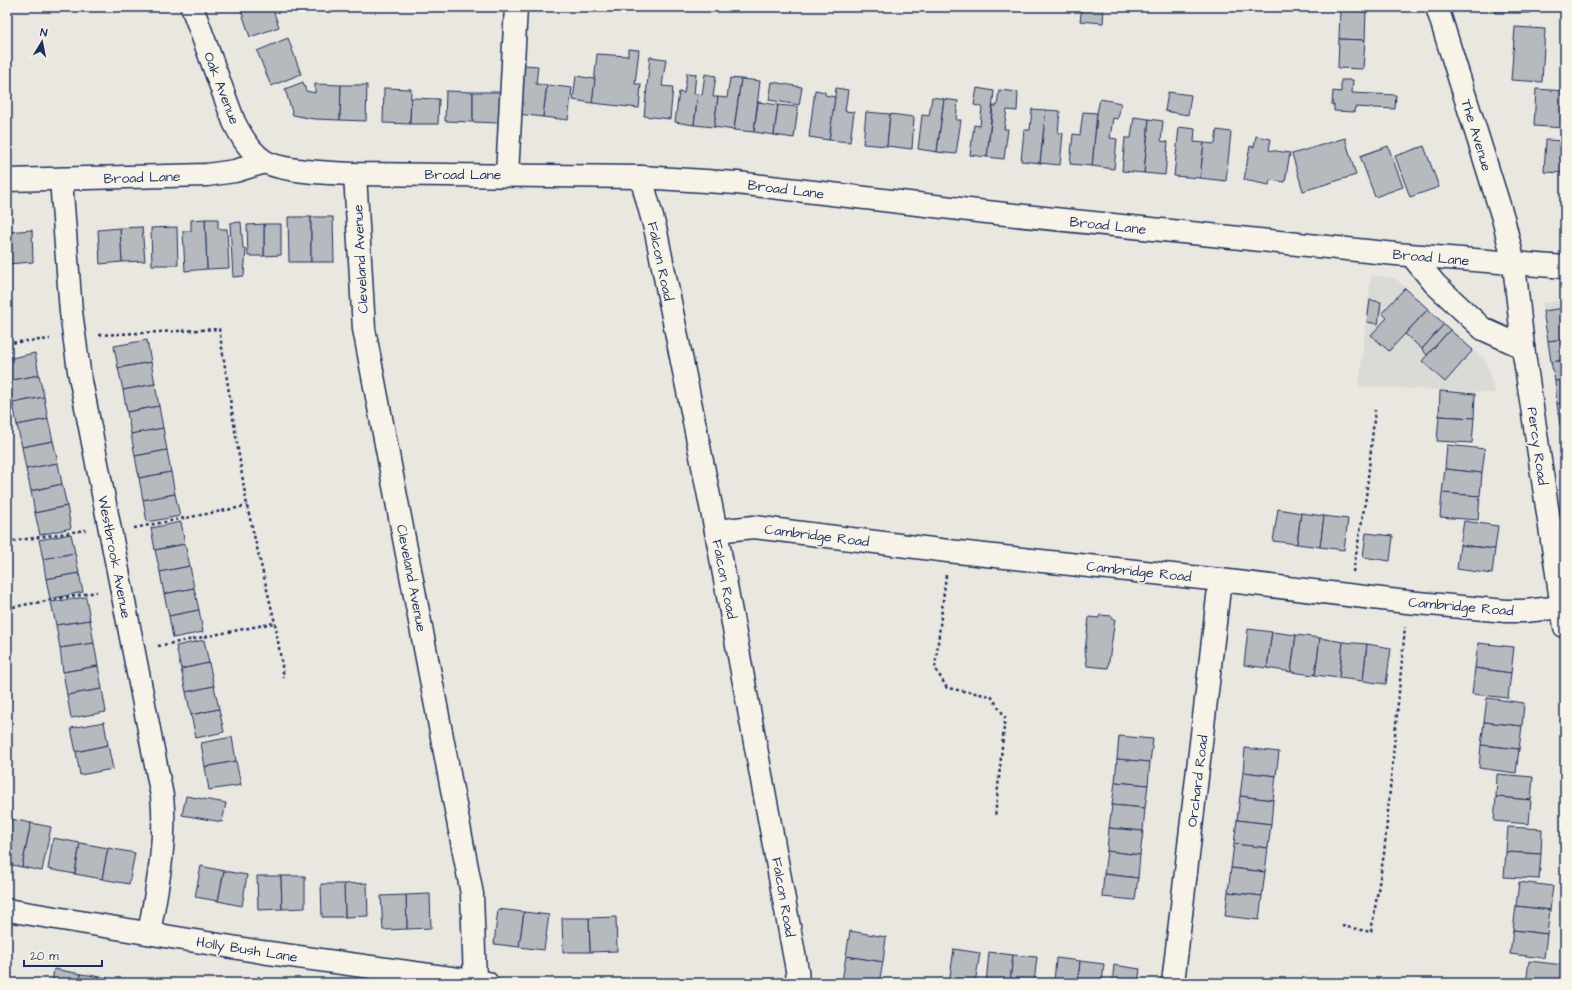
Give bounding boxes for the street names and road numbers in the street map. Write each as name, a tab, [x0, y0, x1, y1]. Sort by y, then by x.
street label: Oak Avenue	[198, 49, 244, 128]
street label: The Avenue	[1456, 97, 1497, 174]
street label: Broad Lane	[425, 165, 502, 185]
street label: Broad Lane	[103, 167, 181, 189]
street label: Broad Lane	[747, 175, 826, 205]
street label: Cleveland Avenue	[348, 204, 374, 314]
street label: Broad Lane	[1069, 212, 1148, 240]
street label: Falcon Road	[642, 220, 678, 303]
street label: Broad Lane	[1392, 245, 1470, 271]
street label: Percy Road	[1522, 406, 1552, 486]
street label: Westbrook Avenue	[92, 494, 136, 621]
street label: Cambridge Road	[763, 520, 870, 552]
street label: Cleveland Avenue	[391, 523, 431, 634]
street label: Falcon Road	[707, 538, 742, 621]
street label: Cambridge Road	[1085, 557, 1192, 587]
street label: Cambridge Road	[1408, 592, 1514, 622]
street label: Orchard Road	[1182, 734, 1214, 828]
street label: Falcon Road	[766, 856, 800, 939]
street label: Holly Bush Lane	[195, 932, 299, 968]

